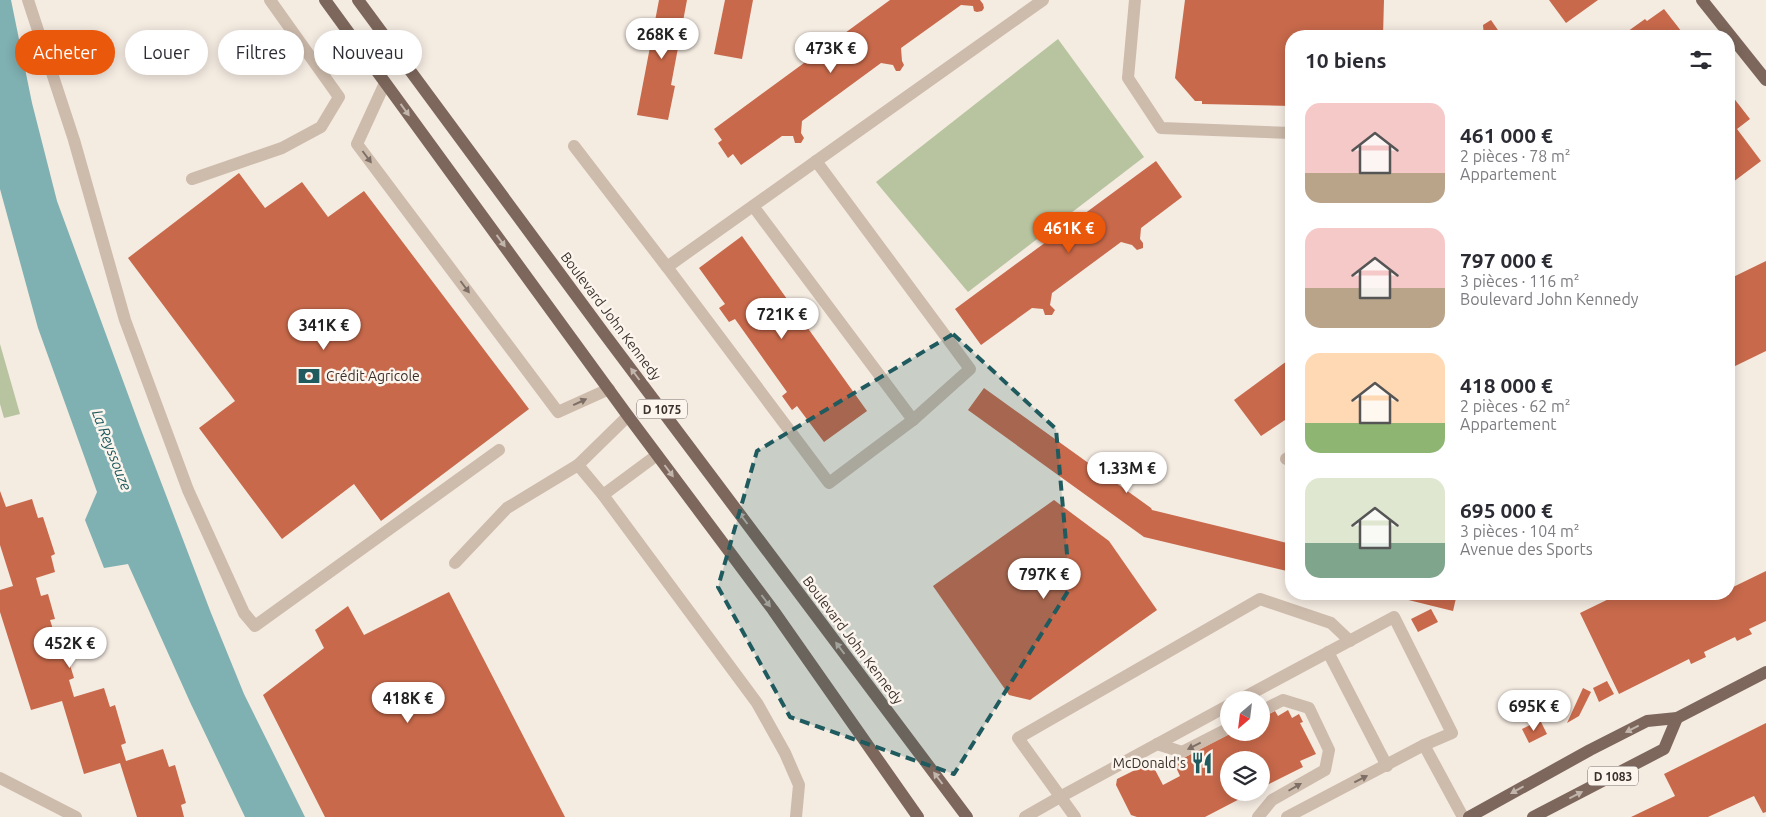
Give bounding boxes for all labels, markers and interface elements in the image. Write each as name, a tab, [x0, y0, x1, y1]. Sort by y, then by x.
pin: 268K €	[621, 18, 703, 60]
text: 268K €	[637, 25, 687, 43]
chip: Acheter	[15, 30, 115, 75]
chip: Louer	[125, 30, 208, 75]
chip: Filtres	[218, 30, 304, 75]
chip: Nouveau	[314, 30, 422, 75]
pin: 473K €	[790, 32, 872, 74]
text: 473K €	[806, 39, 856, 57]
icon: filters	[1687, 46, 1715, 74]
text: 10 biens	[1305, 48, 1386, 72]
one-way arrow	[400, 103, 410, 117]
icon: home	[1345, 123, 1405, 183]
text: 461 000 €	[1460, 123, 1553, 147]
text: 2 pièces · 78 m²	[1460, 147, 1570, 165]
one-way arrow	[362, 150, 373, 163]
text: Appartement	[1460, 165, 1557, 183]
pin: 461K €	[1028, 212, 1110, 254]
text: 461K €	[1044, 219, 1094, 237]
one-way arrow	[496, 234, 506, 248]
icon: home	[1345, 248, 1405, 308]
text: 797 000 €	[1460, 248, 1553, 272]
street label: Boulevard John Kennedy	[558, 249, 665, 383]
text: 3 pièces · 116 m²	[1460, 272, 1580, 290]
one-way arrow	[460, 280, 470, 294]
text: Boulevard John Kennedy	[1460, 290, 1638, 308]
pin: 721K €	[741, 298, 823, 340]
text: 721K €	[757, 305, 807, 323]
pin: 341K €	[283, 308, 365, 351]
text: 341K €	[299, 316, 349, 334]
bank icon: Crédit Agricole	[296, 363, 322, 389]
one-way arrow	[630, 367, 640, 381]
place label: Crédit Agricole	[326, 368, 420, 384]
icon: home	[1345, 373, 1405, 433]
text: 418 000 €	[1460, 373, 1553, 397]
text: 2 pièces · 62 m²	[1460, 397, 1570, 415]
one-way arrow	[573, 398, 587, 406]
road number: D 1075	[637, 399, 687, 418]
water label: La Reyssouze	[89, 407, 135, 493]
text: Appartement	[1460, 415, 1557, 433]
pin: 1.33M €	[1081, 452, 1173, 494]
text: 1.33M €	[1098, 459, 1156, 477]
one-way arrow	[664, 464, 674, 478]
icon: home	[1345, 498, 1405, 558]
text: 695 000 €	[1460, 498, 1553, 522]
one-way arrow	[738, 511, 748, 525]
text: 3 pièces · 104 m²	[1460, 522, 1580, 540]
text: Avenue des Sports	[1460, 540, 1593, 558]
pin: 797K €	[1003, 558, 1085, 600]
text: 797K €	[1019, 565, 1069, 583]
street label: Boulevard John Kennedy	[800, 573, 907, 707]
one-way arrow	[761, 594, 772, 607]
pin: 452K €	[29, 626, 111, 669]
text: 452K €	[45, 634, 95, 652]
one-way arrow	[835, 642, 846, 655]
pin: 418K €	[367, 682, 449, 724]
text: 418K €	[383, 689, 433, 707]
pin: 695K €	[1493, 690, 1575, 732]
north arrow	[1220, 691, 1270, 741]
map controls	[1220, 691, 1270, 801]
text: 695K €	[1509, 697, 1559, 715]
one-way arrow	[1625, 725, 1639, 733]
one-way arrow	[1187, 742, 1201, 750]
restaurant icon: McDonald's	[1189, 750, 1215, 776]
button: layers	[1220, 751, 1270, 801]
place label: McDonald's	[1113, 755, 1186, 771]
road number: D 1083	[1588, 766, 1638, 786]
one-way arrow	[933, 771, 943, 785]
one-way arrow	[1354, 775, 1369, 783]
one-way arrow	[1288, 783, 1303, 791]
one-way arrow	[1510, 786, 1524, 795]
one-way arrow	[1569, 790, 1583, 798]

